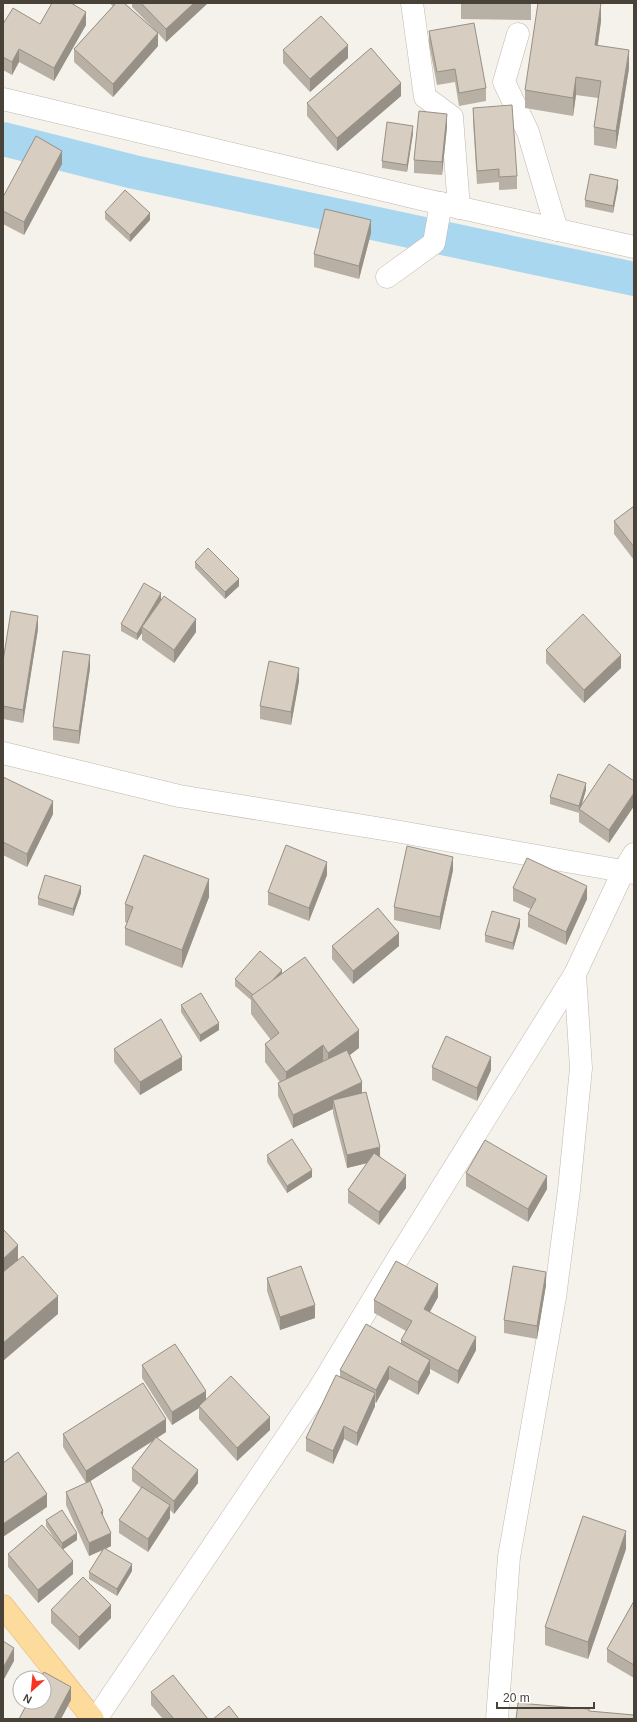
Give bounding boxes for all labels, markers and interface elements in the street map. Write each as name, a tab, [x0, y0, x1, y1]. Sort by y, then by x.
north arrow	[12, 1670, 52, 1710]
scale bar	[497, 1684, 594, 1710]
text: 20 m	[503, 1691, 530, 1705]
text: N	[21, 1692, 34, 1706]

